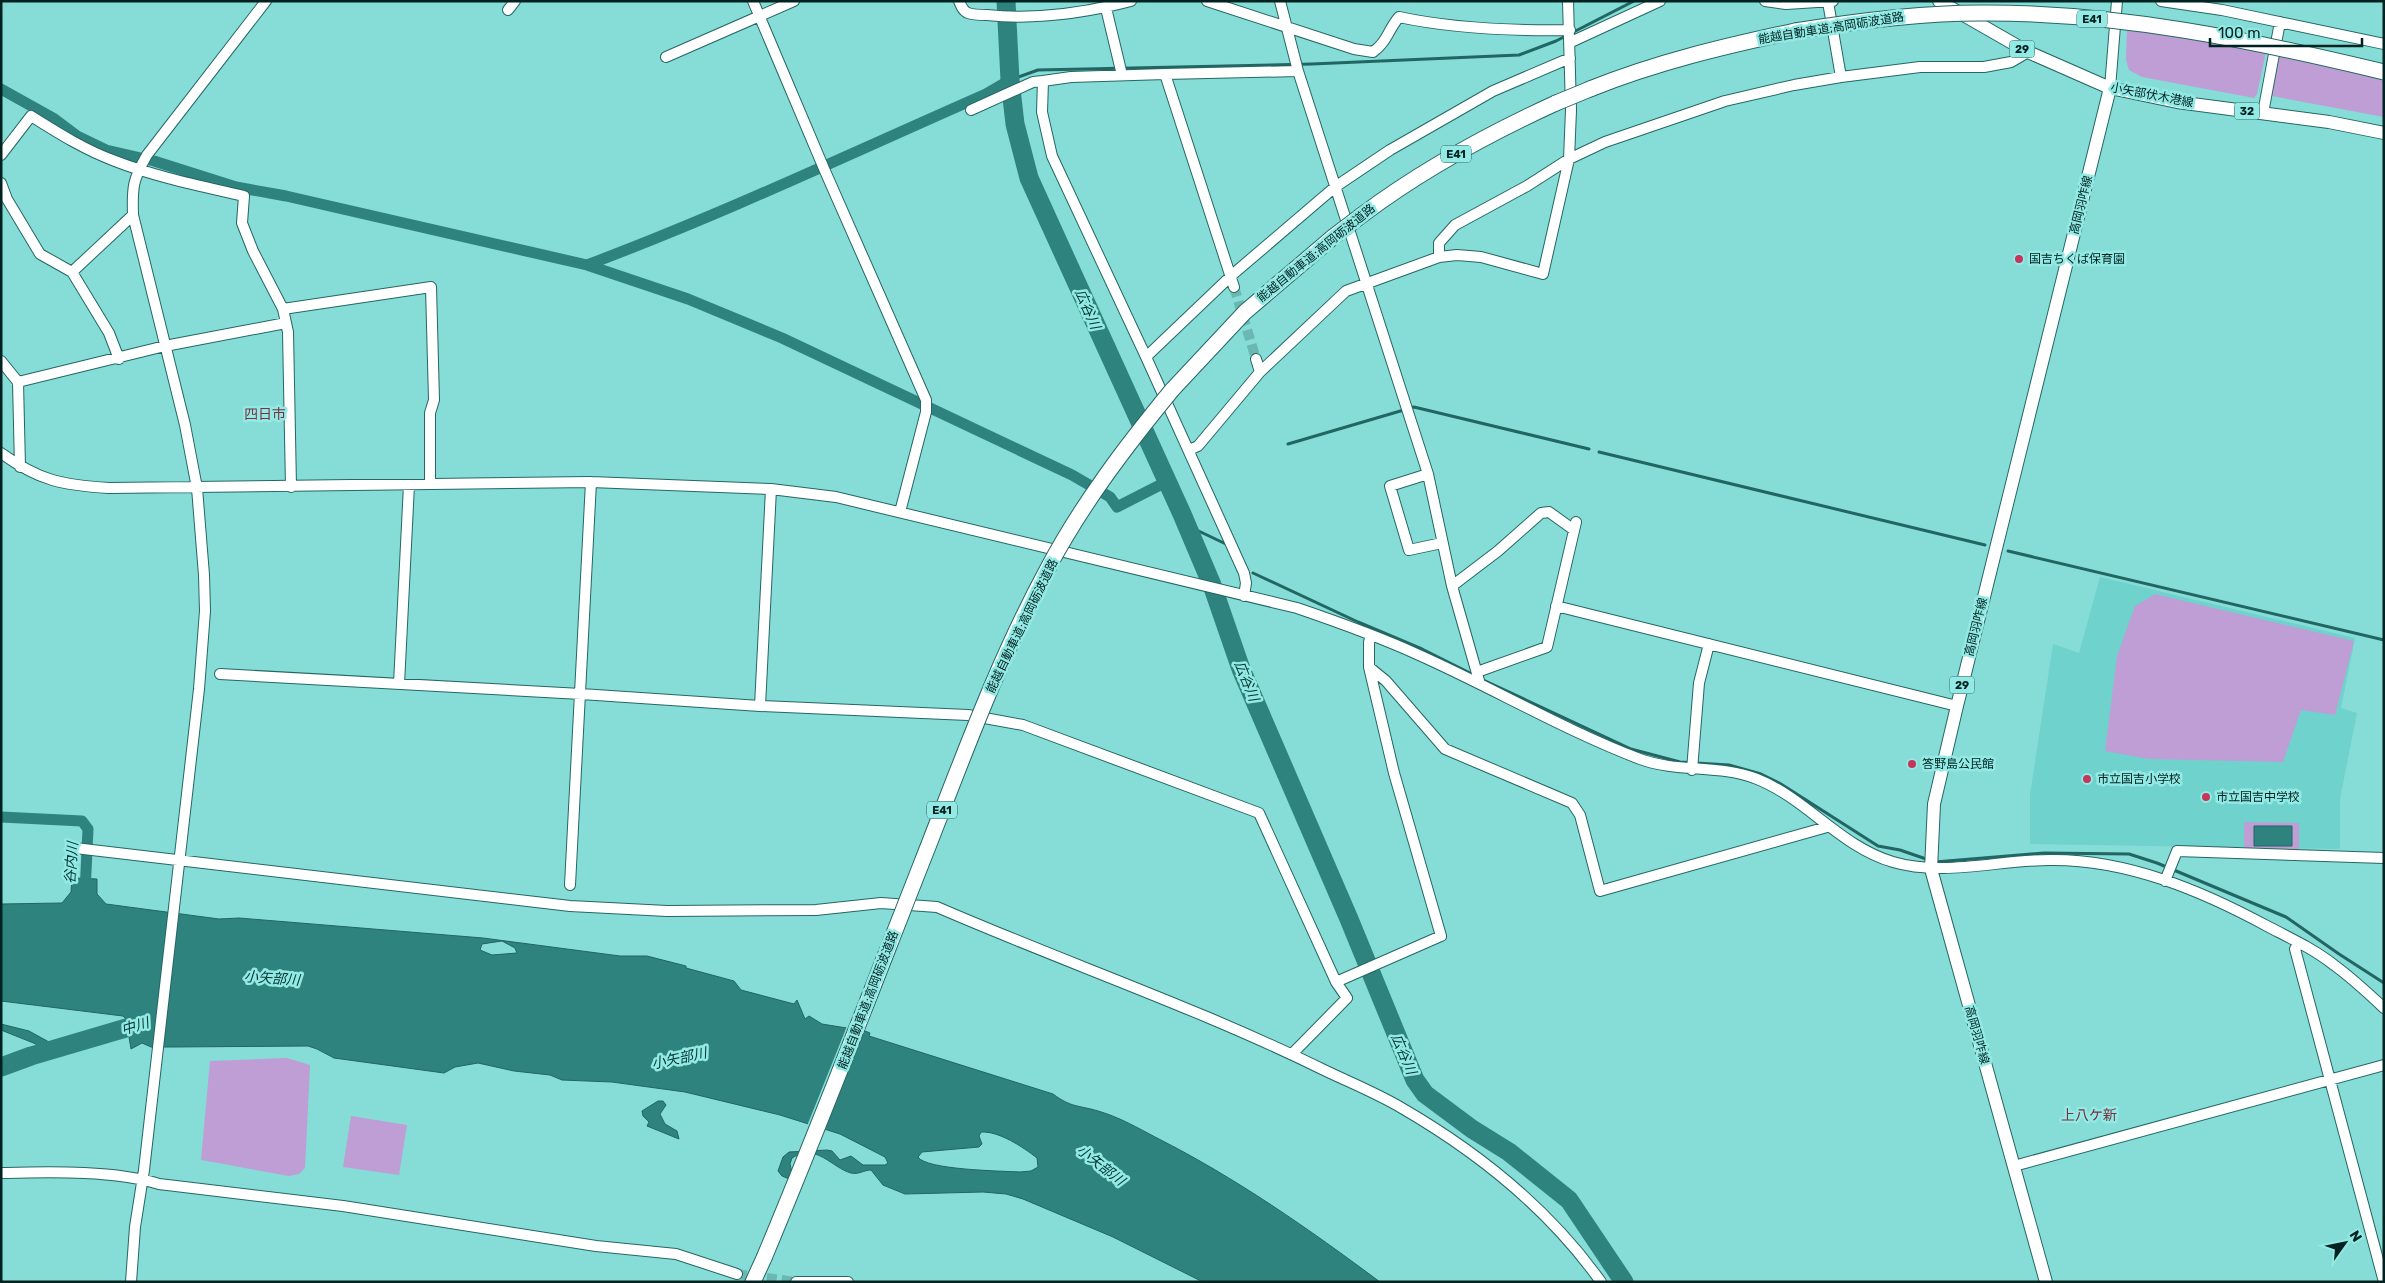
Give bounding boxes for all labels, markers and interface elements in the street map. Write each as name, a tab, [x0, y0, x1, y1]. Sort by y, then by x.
street label: 能越自動車道;高岡砺波道路	[1757, 10, 1905, 46]
road number: E41	[2077, 10, 2107, 28]
scale bar	[2210, 15, 2362, 47]
text: 100 m	[2218, 24, 2260, 42]
road number: 29	[2010, 41, 2034, 58]
street label: 小矢部伏木港線	[2109, 80, 2195, 110]
road number: 32	[2234, 102, 2260, 120]
road number: E41	[1441, 146, 1471, 162]
street label: 高岡羽咋線	[2067, 174, 2095, 236]
street label: 能越自動車道;高岡砺波道路	[1254, 201, 1378, 305]
place label: 国吉ちくば保育園	[2029, 252, 2125, 266]
marker: 国吉ちくば保育園	[2013, 253, 2025, 265]
water label: 広谷川	[1071, 287, 1105, 334]
district label: 四日市	[244, 406, 286, 423]
street label: 能越自動車道;高岡砺波道路	[983, 557, 1061, 695]
street label: 高岡羽咋線	[1962, 596, 1990, 658]
water label: 広谷川	[1231, 659, 1263, 706]
road number: 29	[1950, 676, 1974, 694]
place label: 答野島公民館	[1922, 757, 1994, 771]
marker: 答野島公民館	[1906, 758, 1918, 770]
place label: 市立国吉小学校	[2097, 772, 2181, 786]
marker: 市立国吉小学校	[2081, 773, 2093, 785]
place label: 市立国吉中学校	[2216, 790, 2300, 804]
marker: 市立国吉中学校	[2200, 791, 2212, 803]
road number: E41	[927, 802, 957, 818]
water label: 谷内川	[62, 839, 82, 885]
street label: 能越自動車道;高岡砺波道路	[835, 929, 901, 1071]
water label: 小矢部川	[243, 968, 302, 989]
street label: 高岡羽咋線	[1962, 1004, 1992, 1066]
water label: 中川	[119, 1014, 153, 1039]
water label: 広谷川	[1388, 1032, 1420, 1079]
water label: 小矢部川	[650, 1044, 710, 1073]
district label: 上八ケ新	[2061, 1107, 2117, 1124]
water label: 小矢部川	[1073, 1141, 1130, 1191]
north arrow	[2320, 1218, 2370, 1268]
text: N	[2346, 1227, 2365, 1245]

